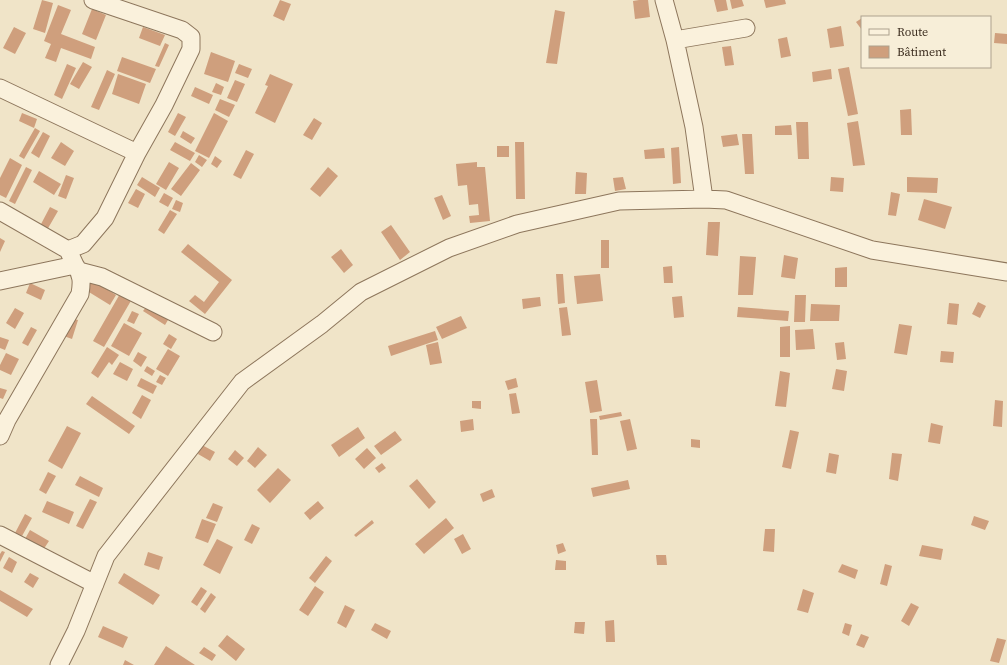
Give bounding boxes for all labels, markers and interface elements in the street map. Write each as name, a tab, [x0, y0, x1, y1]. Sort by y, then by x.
legend	[861, 16, 991, 68]
text: Route	[897, 24, 928, 40]
text: Bâtiment	[897, 44, 946, 60]

